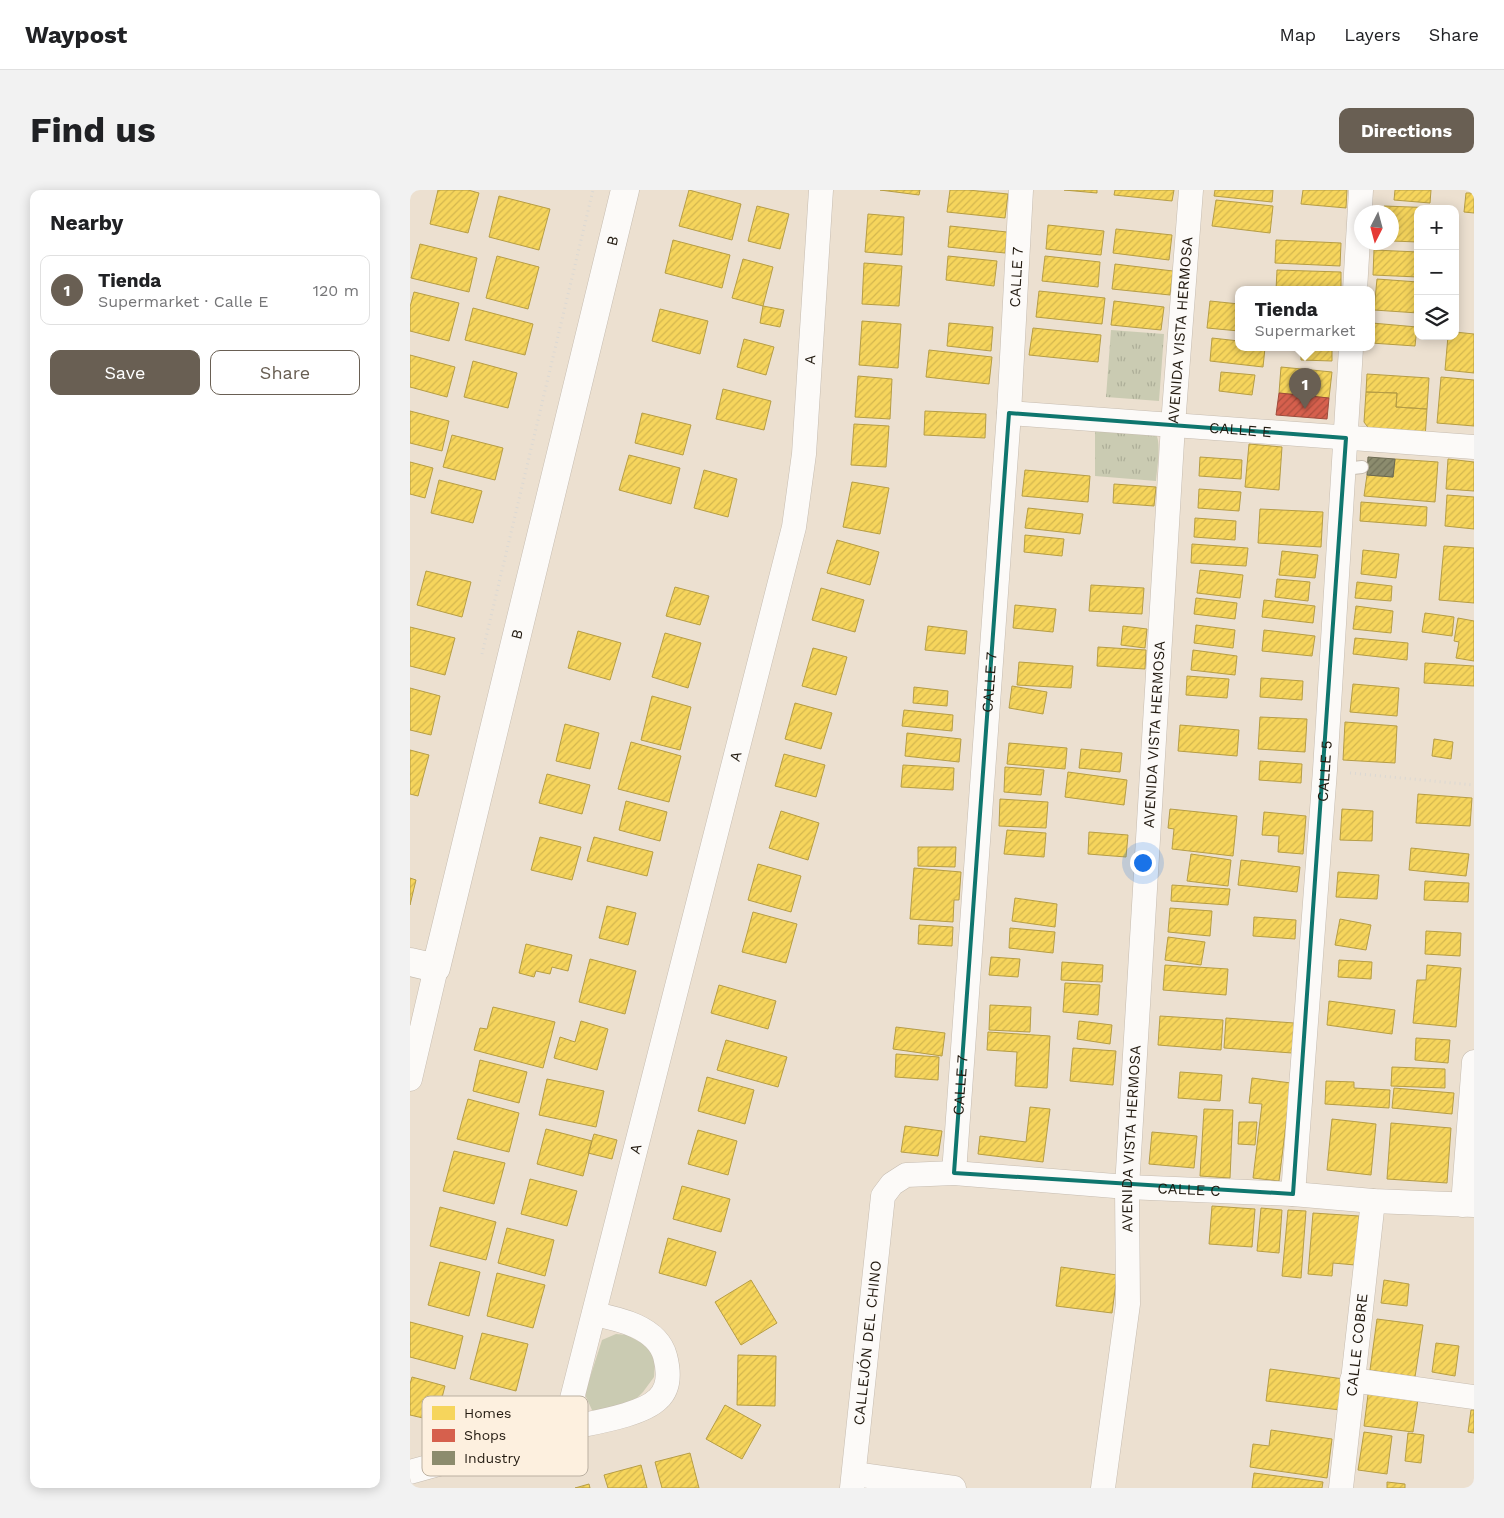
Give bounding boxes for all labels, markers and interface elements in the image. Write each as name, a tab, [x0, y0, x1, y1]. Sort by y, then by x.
text: Waypost	[25, 21, 127, 49]
text: Map	[1279, 24, 1316, 45]
text: Layers	[1344, 24, 1401, 45]
text: Share	[1429, 24, 1479, 45]
button: Directions	[1339, 108, 1474, 153]
text: Find us	[30, 109, 156, 151]
north arrow	[1354, 205, 1399, 250]
map controls	[1414, 205, 1459, 340]
button: +	[1414, 205, 1459, 250]
text: Nearby	[50, 210, 123, 235]
street label: B	[603, 234, 623, 248]
street label: AVENIDA VISTA HERMOSA	[1164, 236, 1196, 425]
street label: CALLE 7	[1006, 246, 1027, 308]
button: −	[1414, 250, 1459, 295]
text: Tienda	[98, 269, 161, 292]
text: 1	[64, 281, 70, 300]
text: 120 m	[313, 281, 359, 300]
popup	[1235, 286, 1375, 351]
text: Supermarket · Calle E	[98, 292, 268, 311]
button: layers	[1414, 295, 1459, 340]
text: Tienda	[1254, 298, 1318, 321]
text: Supermarket	[1254, 321, 1356, 340]
button: Save	[50, 350, 200, 395]
button: Share	[210, 350, 360, 395]
street label: A	[801, 354, 819, 365]
pin: 1	[1289, 368, 1321, 409]
street label: CALLE E	[1209, 419, 1272, 441]
street label: B	[507, 628, 527, 641]
street label: AVENIDA VISTA HERMOSA	[1140, 640, 1169, 829]
street label: CALLE 7	[978, 651, 1001, 713]
street label: CALLE 5	[1314, 740, 1336, 803]
street label: A	[726, 749, 746, 764]
your location	[1130, 850, 1156, 876]
street label: AVENIDA VISTA HERMOSA	[1118, 1044, 1145, 1233]
street label: CALLE 7	[949, 1054, 972, 1116]
street label: A	[626, 1142, 646, 1156]
street label: CALLE C	[1157, 1179, 1221, 1200]
street label: CALLEJÓN DEL CHINO	[850, 1260, 885, 1426]
street label: CALLE COBRE	[1342, 1292, 1372, 1397]
legend	[422, 1396, 588, 1476]
text: Homes	[464, 1405, 511, 1421]
text: Shops	[464, 1427, 506, 1443]
text: Industry	[464, 1450, 521, 1466]

